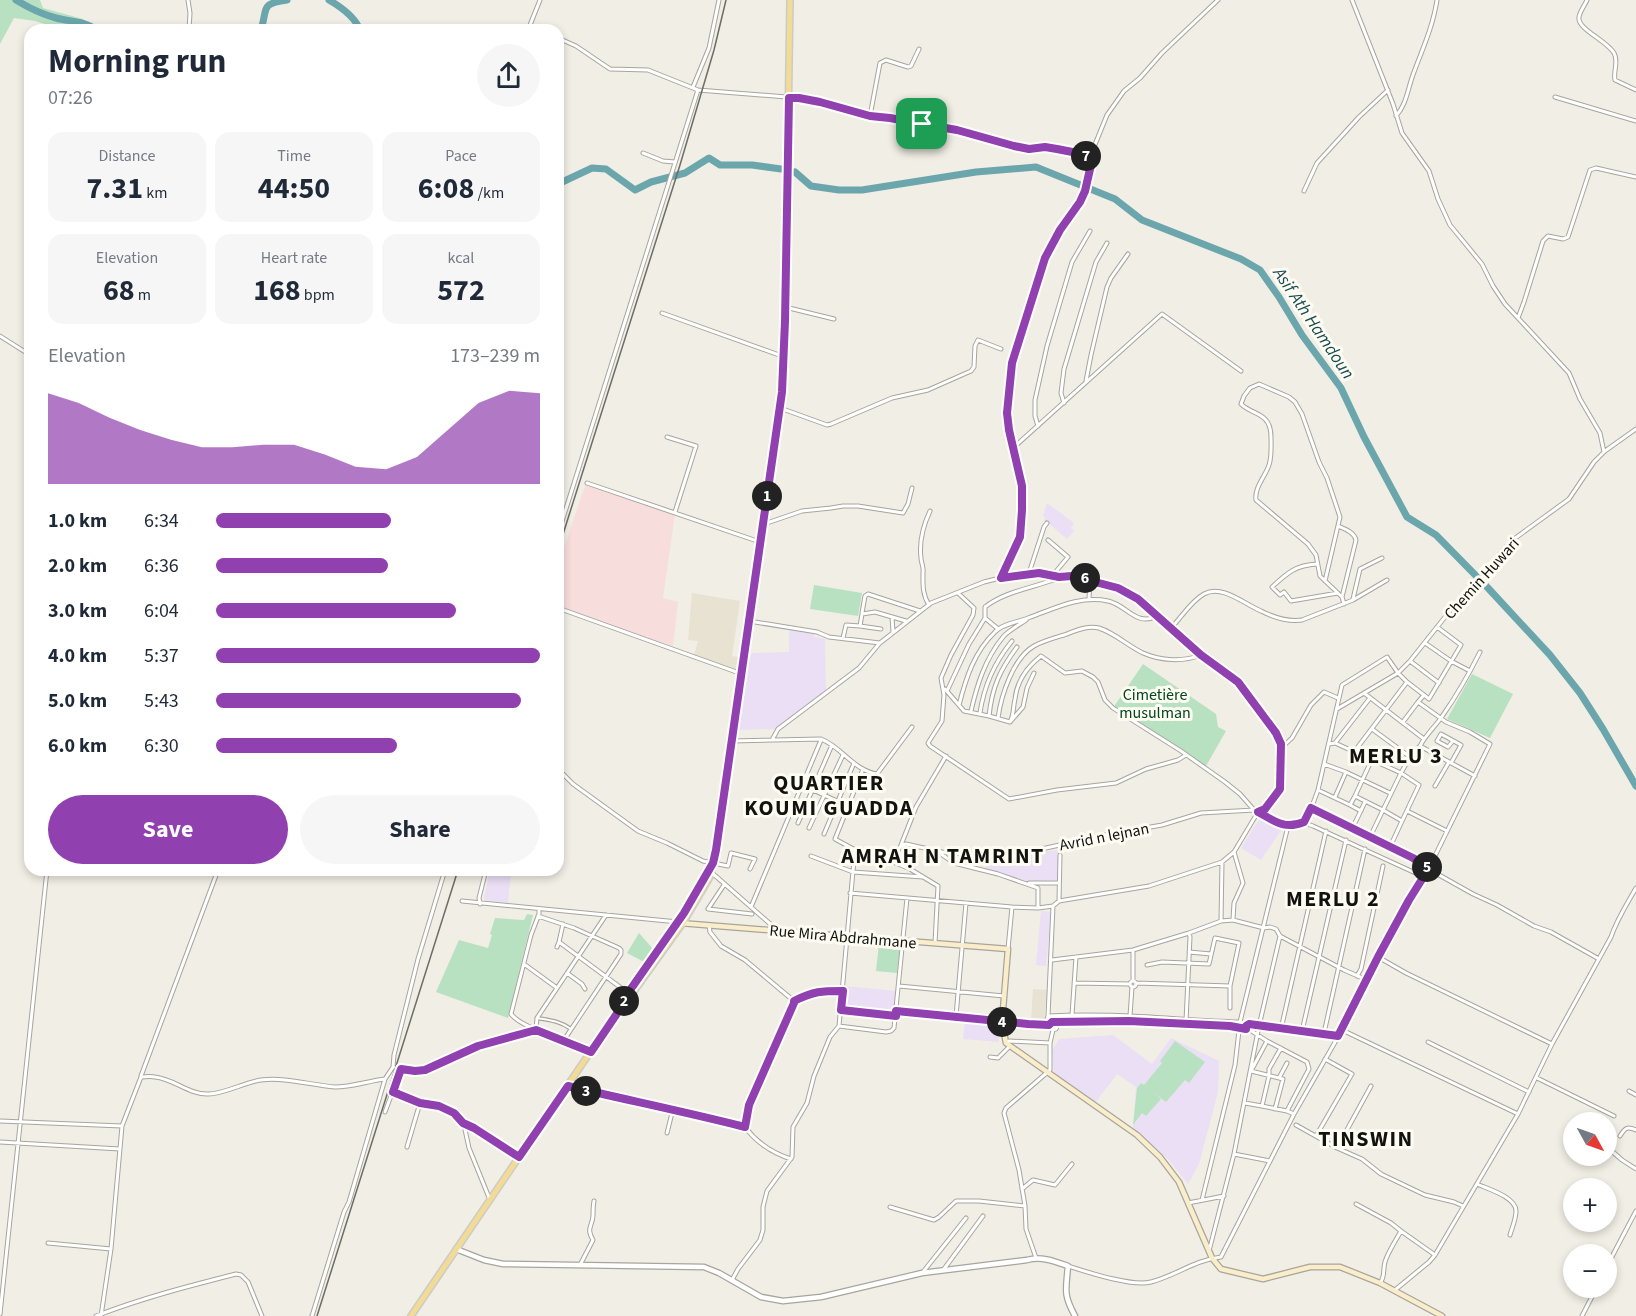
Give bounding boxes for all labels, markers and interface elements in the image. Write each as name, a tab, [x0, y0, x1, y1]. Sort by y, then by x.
text: Morning run	[48, 38, 226, 85]
button: share	[477, 44, 540, 107]
text: 07:26	[48, 84, 93, 112]
pin	[896, 98, 947, 149]
icon: arrive	[905, 107, 938, 140]
pin: 7	[1071, 141, 1101, 171]
text: Distance	[99, 145, 155, 167]
text: Time	[277, 145, 311, 167]
text: Pace	[445, 145, 477, 167]
text: 7	[1082, 145, 1090, 167]
text: 7.31	[87, 167, 143, 210]
text: 44:50	[258, 167, 330, 210]
text: 6:08	[418, 167, 474, 210]
text: km	[143, 182, 167, 204]
text: /km	[474, 182, 504, 204]
text: Elevation	[96, 247, 158, 269]
text: Heart rate	[261, 247, 327, 269]
text: kcal	[448, 247, 474, 269]
water label: Asif Ath Hamdoun	[1266, 262, 1360, 384]
text: 68	[103, 269, 135, 312]
text: 168	[253, 269, 301, 312]
text: 572	[437, 269, 485, 312]
text: m	[135, 284, 151, 306]
text: bpm	[301, 284, 335, 306]
text: Elevation	[48, 342, 126, 370]
text: 173–239 m	[450, 342, 540, 370]
pin: 1	[752, 481, 782, 511]
text: 1	[763, 485, 771, 507]
text: 1.0 km	[48, 507, 107, 535]
text: 6:34	[144, 507, 179, 535]
street label: Chemin Huwari	[1439, 533, 1524, 624]
text: 2.0 km	[48, 552, 107, 580]
text: 6:36	[144, 552, 179, 580]
pin: 6	[1070, 563, 1100, 593]
text: 6	[1081, 567, 1089, 589]
text: 3.0 km	[48, 597, 107, 625]
text: 6:04	[144, 597, 179, 625]
text: 4.0 km	[48, 642, 107, 670]
text: 5:37	[144, 642, 179, 670]
park label: Cimetière musulman	[1119, 684, 1191, 724]
text: 5.0 km	[48, 687, 107, 715]
text: 5:43	[144, 687, 179, 715]
text: 6.0 km	[48, 732, 107, 760]
text: 6:30	[144, 732, 179, 760]
district label: MERLU 3	[1349, 740, 1443, 772]
district label: QUARTIER KOUMI GUADDA	[744, 767, 914, 824]
button: Save	[48, 795, 288, 864]
button: Share	[300, 795, 540, 864]
street label: Avrid n lejnan	[1057, 817, 1151, 856]
district label: AMṚAḤ N TAMRINT	[840, 840, 1045, 872]
pin: 5	[1412, 852, 1442, 882]
text: 5	[1423, 856, 1431, 878]
district label: MERLU 2	[1286, 883, 1380, 915]
street label: Rue Mira Abdrahmane	[769, 920, 917, 954]
pin: 2	[609, 986, 639, 1016]
text: 2	[620, 990, 628, 1012]
pin: 4	[987, 1007, 1017, 1037]
text: 4	[998, 1011, 1006, 1033]
pin: 3	[571, 1076, 601, 1106]
text: 3	[582, 1080, 590, 1102]
north arrow	[1563, 1112, 1617, 1166]
map controls	[1563, 1112, 1617, 1298]
district label: TINSWIN	[1318, 1123, 1414, 1155]
button: +	[1563, 1178, 1617, 1232]
button: −	[1563, 1244, 1617, 1298]

